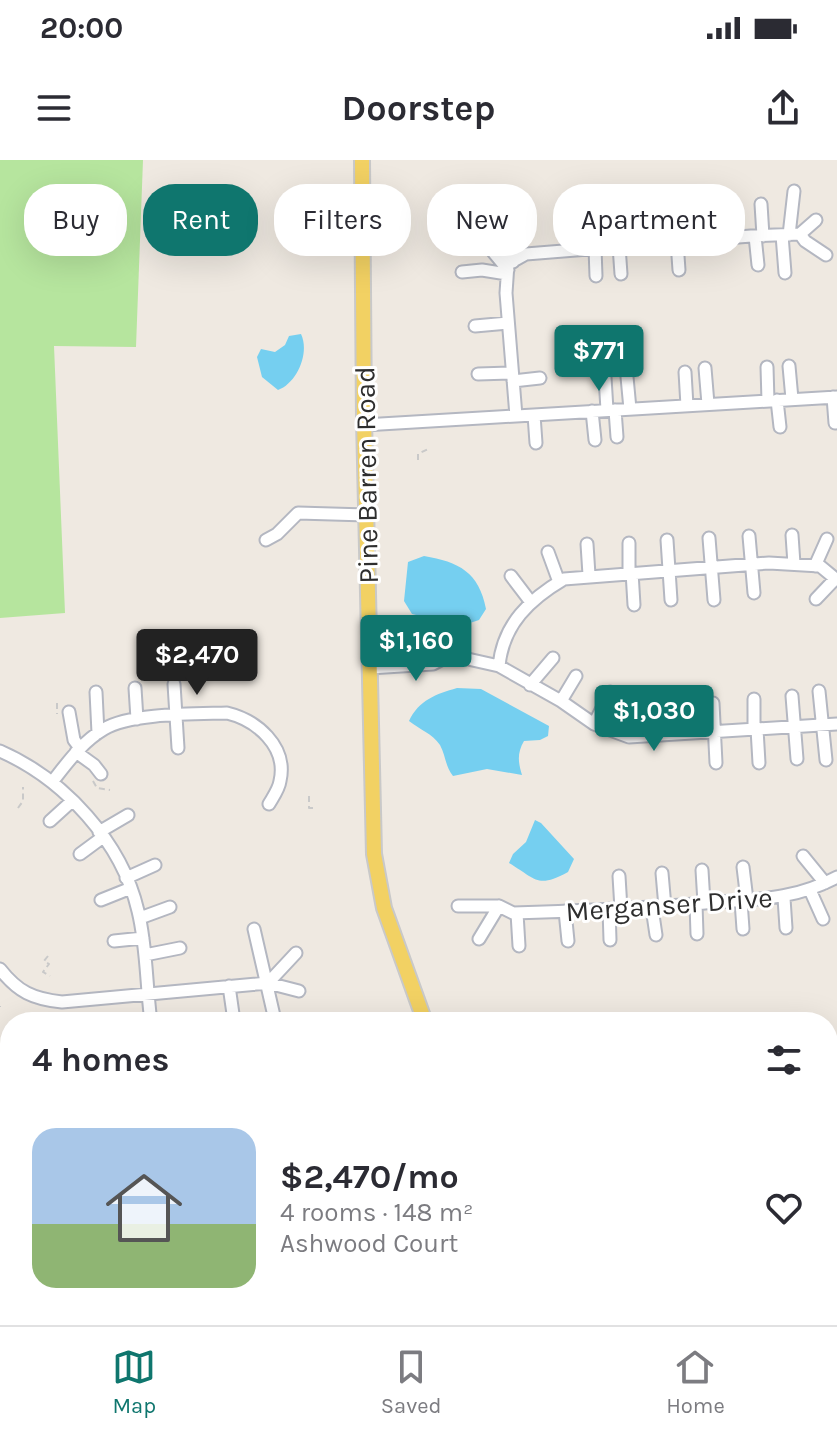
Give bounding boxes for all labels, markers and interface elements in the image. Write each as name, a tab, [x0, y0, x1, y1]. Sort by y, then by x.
text: 20:00	[40, 10, 123, 46]
icon: menu	[32, 86, 76, 130]
icon: share	[761, 86, 805, 130]
text: Doorstep	[342, 87, 495, 129]
chip: Buy	[24, 184, 127, 256]
chip: Rent	[143, 184, 258, 256]
chip: Filters	[274, 184, 411, 256]
chip: New	[427, 184, 537, 256]
chip: Apartment	[553, 184, 745, 256]
pin: $771	[552, 325, 646, 393]
text: $771	[572, 335, 626, 366]
street label: Pine Barren Road	[348, 366, 385, 584]
pin: $1,160	[351, 615, 481, 683]
text: $1,160	[378, 625, 454, 656]
pin: $2,470	[132, 629, 262, 697]
text: $2,470	[154, 639, 240, 670]
pin: $1,030	[589, 685, 719, 753]
text: $1,030	[613, 695, 695, 726]
street label: Merganser Drive	[565, 881, 774, 928]
icon: filters	[762, 1038, 806, 1082]
text: 4 homes	[32, 1040, 169, 1080]
text: $2,470/mo	[280, 1157, 459, 1197]
icon: home	[96, 1160, 192, 1256]
icon: heart	[762, 1186, 806, 1230]
text: 4 rooms · 148 m²	[280, 1197, 474, 1228]
text: Ashwood Court	[280, 1228, 458, 1259]
tab: Map	[112, 1345, 156, 1419]
tab: Saved	[381, 1345, 442, 1419]
tab: Home	[666, 1345, 725, 1419]

